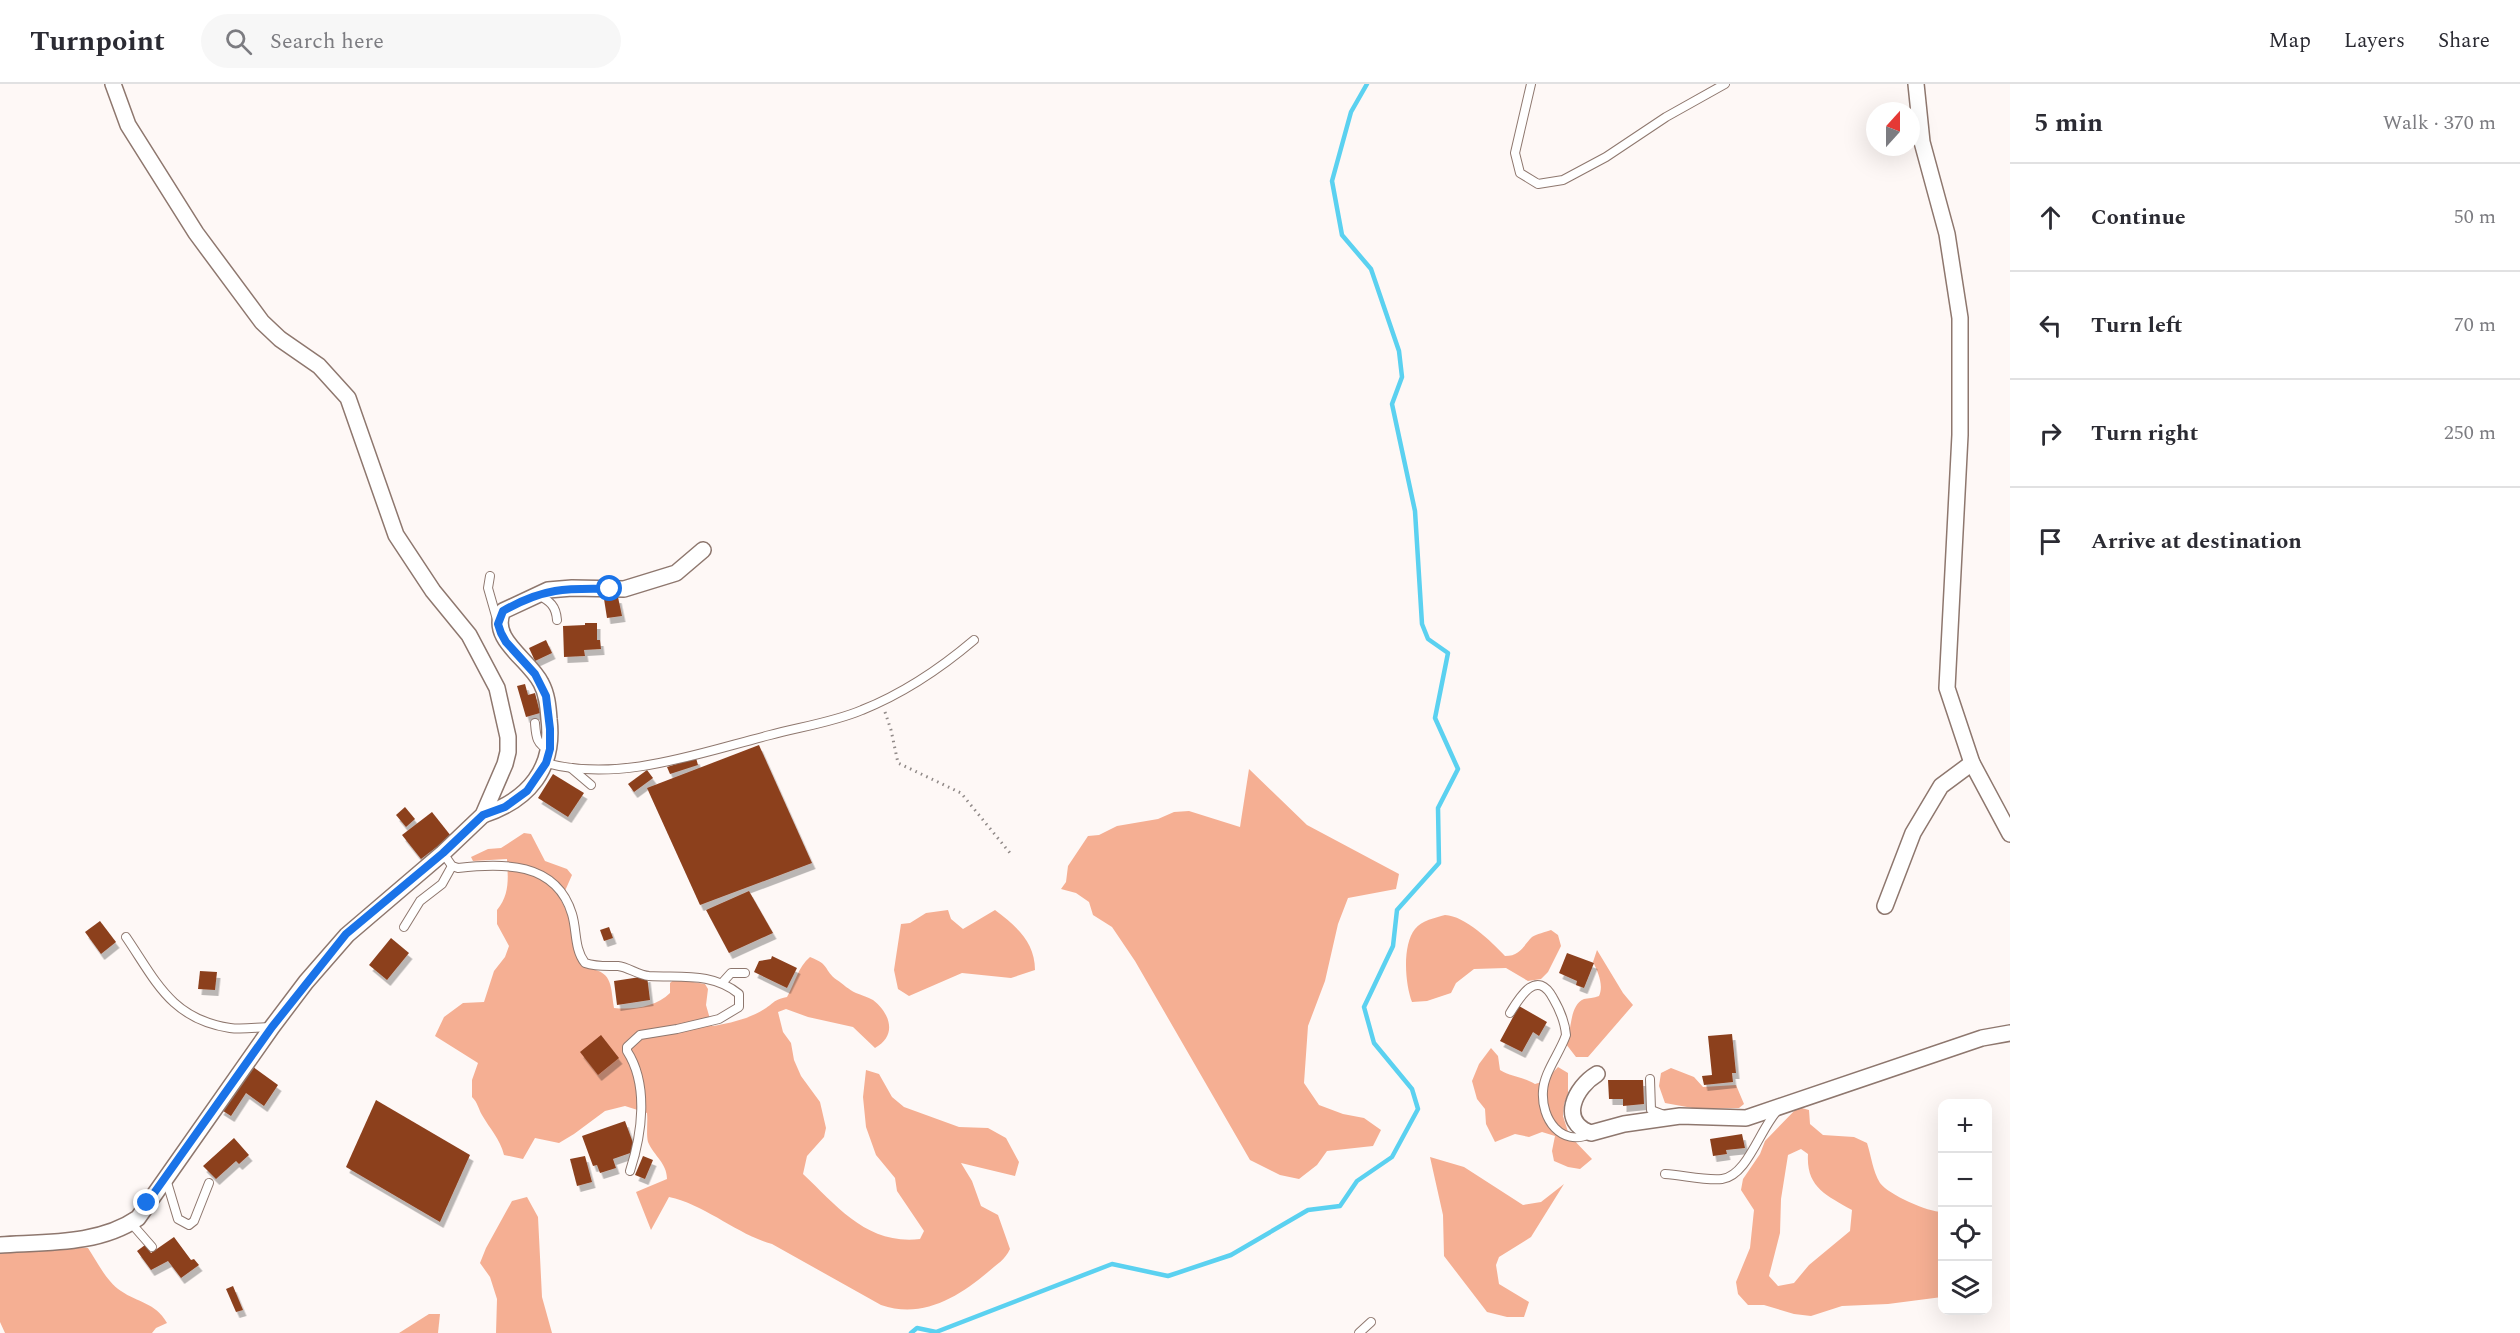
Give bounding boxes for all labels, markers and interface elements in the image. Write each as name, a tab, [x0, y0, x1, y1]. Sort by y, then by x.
search box	[201, 14, 621, 68]
text: Turnpoint	[30, 20, 165, 63]
icon: search	[222, 25, 255, 58]
text: Search here	[270, 25, 384, 58]
text: Map	[2269, 25, 2311, 57]
text: Layers	[2344, 25, 2405, 57]
text: Share	[2438, 25, 2490, 57]
north arrow	[1866, 102, 1920, 156]
text: 5 min	[2034, 103, 2103, 143]
text: Walk · 370 m	[2383, 108, 2496, 138]
icon: ahead	[2034, 201, 2067, 234]
text: Continue	[2091, 201, 2186, 234]
text: 50 m	[2454, 202, 2496, 232]
icon: left	[2034, 309, 2067, 342]
text: Turn left	[2091, 309, 2183, 342]
text: 70 m	[2454, 310, 2496, 340]
icon: right	[2034, 417, 2067, 450]
text: Turn right	[2091, 417, 2198, 450]
text: 250 m	[2444, 418, 2496, 448]
icon: arrive	[2034, 525, 2067, 558]
text: Arrive at destination	[2091, 525, 2302, 558]
route start	[596, 575, 622, 601]
map controls	[1938, 1099, 1992, 1315]
button: +	[1938, 1099, 1992, 1153]
button: −	[1938, 1153, 1992, 1207]
route end	[133, 1189, 159, 1215]
button: locate	[1938, 1207, 1992, 1261]
button: layers	[1938, 1261, 1992, 1315]

